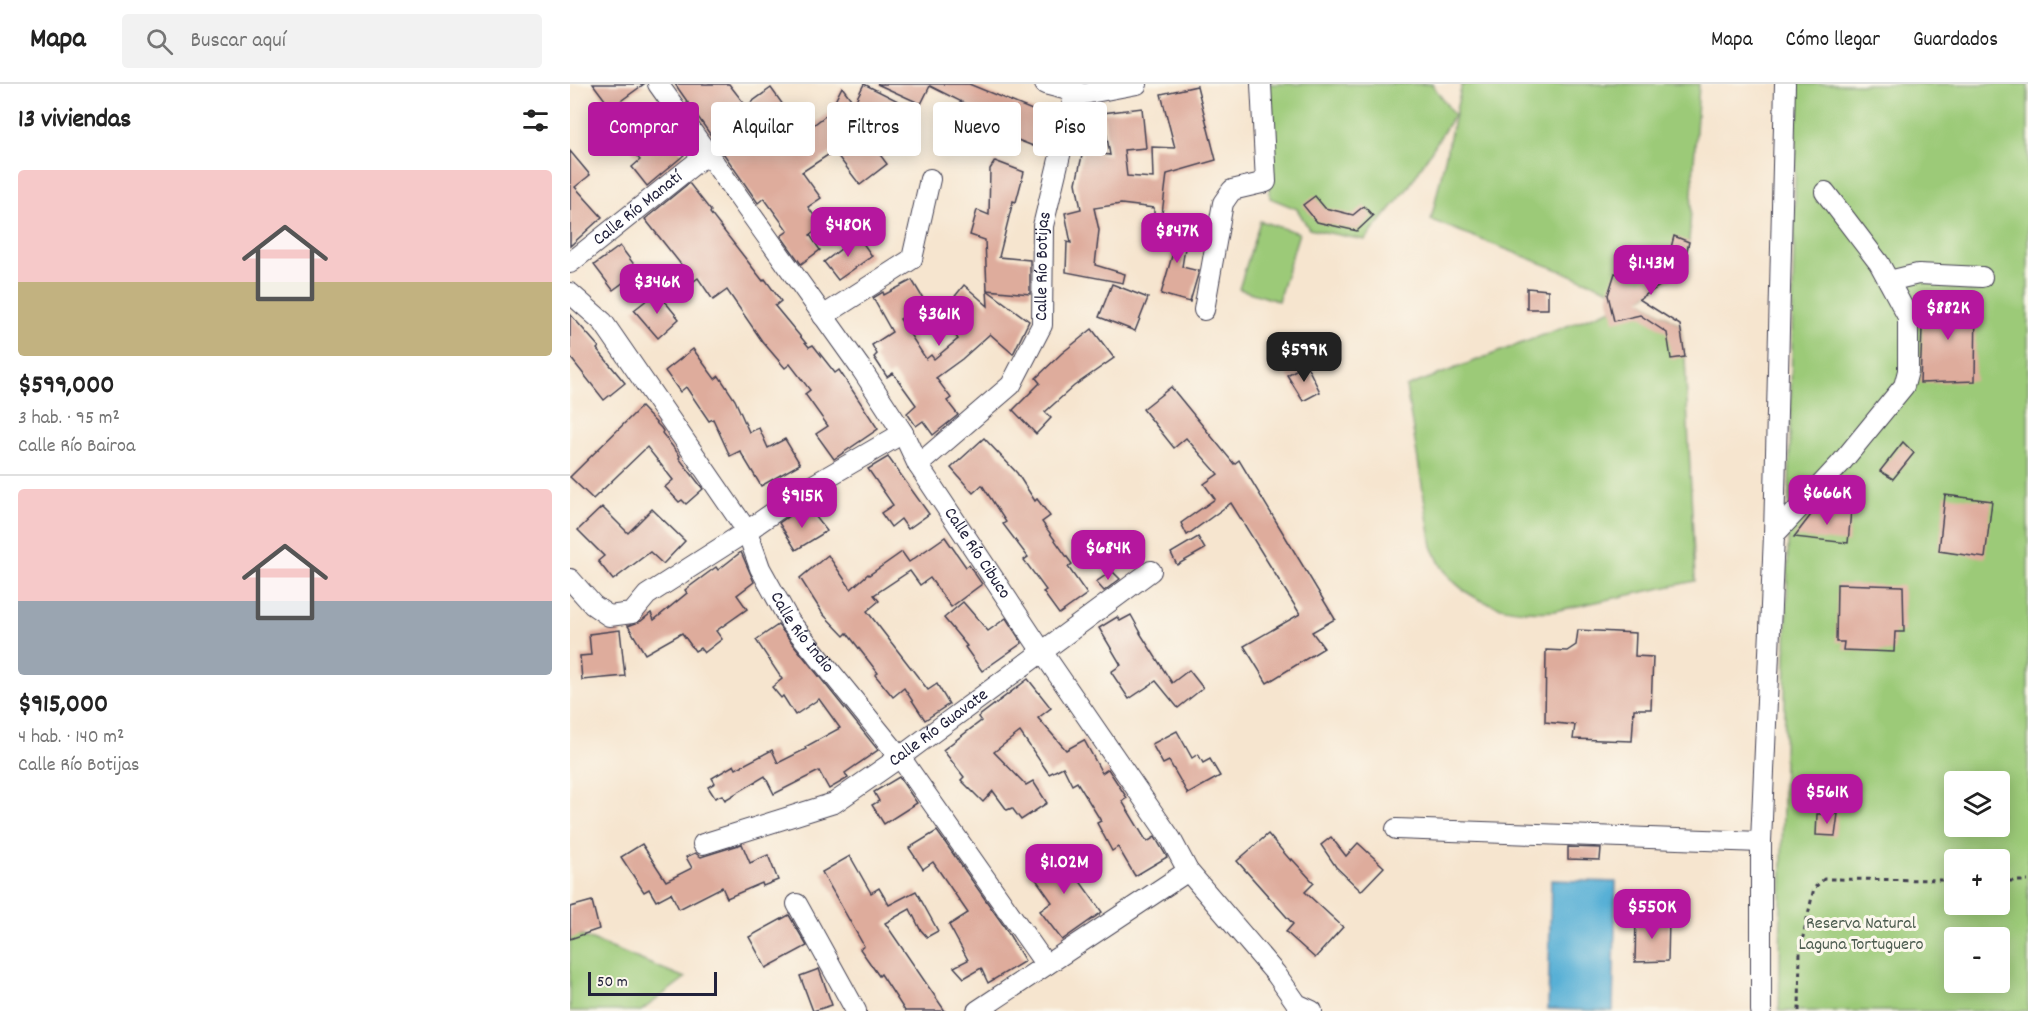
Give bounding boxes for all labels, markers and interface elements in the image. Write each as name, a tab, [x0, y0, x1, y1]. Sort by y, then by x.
search box	[122, 14, 542, 68]
text: Mapa	[30, 21, 86, 61]
icon: search	[143, 25, 176, 58]
text: Buscar aquí	[191, 26, 286, 57]
text: Mapa	[1711, 26, 1753, 56]
text: Cómo llegar	[1786, 26, 1880, 56]
text: Guardados	[1913, 26, 1998, 56]
text: 13 viviendas	[18, 102, 131, 139]
chip: Comprar	[588, 102, 699, 156]
chip: Alquilar	[711, 102, 815, 156]
chip: Filtros	[827, 102, 921, 156]
chip: Nuevo	[933, 102, 1021, 156]
chip: Piso	[1033, 102, 1107, 156]
icon: filters	[519, 104, 552, 137]
street label: Calle Río Manatí	[588, 164, 689, 252]
pin: $480K	[806, 207, 890, 258]
icon: home	[231, 209, 339, 317]
street label: Calle Río Botijas	[1030, 209, 1059, 321]
text: $480K	[825, 212, 871, 240]
pin: $847K	[1135, 213, 1219, 264]
text: $847K	[1155, 218, 1199, 246]
pin: $1.43M	[1602, 245, 1700, 296]
text: $1.43M	[1628, 250, 1674, 278]
pin: $346K	[615, 264, 699, 315]
text: $346K	[634, 269, 680, 297]
pin: $882K	[1906, 290, 1990, 341]
text: $882K	[1926, 295, 1970, 323]
pin: $361K	[897, 296, 981, 347]
text: $361K	[918, 301, 960, 329]
pin: $599K	[1262, 332, 1346, 383]
text: $599K	[1281, 337, 1327, 365]
text: $599,000	[18, 368, 115, 405]
text: 3 hab. · 95 m²	[18, 405, 120, 433]
text: Calle Río Bairoa	[18, 433, 135, 461]
pin: $666K	[1785, 475, 1869, 526]
pin: $915K	[760, 478, 844, 529]
text: $666K	[1803, 480, 1851, 508]
text: $915K	[781, 483, 823, 511]
street label: Calle Río Cibuco	[937, 503, 1016, 604]
icon: home	[231, 528, 339, 636]
pin: $684K	[1066, 530, 1150, 581]
text: $684K	[1085, 535, 1131, 563]
street label: Calle Río Indio	[763, 587, 840, 679]
street label: Calle Río Guavate	[884, 683, 994, 773]
text: $915,000	[18, 687, 108, 724]
text: 4 hab. · 140 m²	[18, 724, 124, 752]
text: Calle Río Botijas	[18, 752, 140, 780]
map controls	[1944, 771, 2010, 993]
button: layers	[1944, 771, 2010, 837]
pin: $561K	[1785, 774, 1869, 825]
text: $561K	[1806, 779, 1848, 807]
pin: $1.02M	[1015, 844, 1113, 895]
text: $1.02M	[1039, 849, 1089, 877]
button: +	[1944, 849, 2010, 915]
pin: $550K	[1610, 889, 1694, 940]
text: $550K	[1628, 894, 1676, 922]
park label: Reserva Natural Laguna Tortuguero	[1798, 912, 1924, 958]
button: −	[1944, 927, 2010, 993]
scale bar	[588, 969, 717, 996]
text: 50 m	[597, 971, 628, 994]

